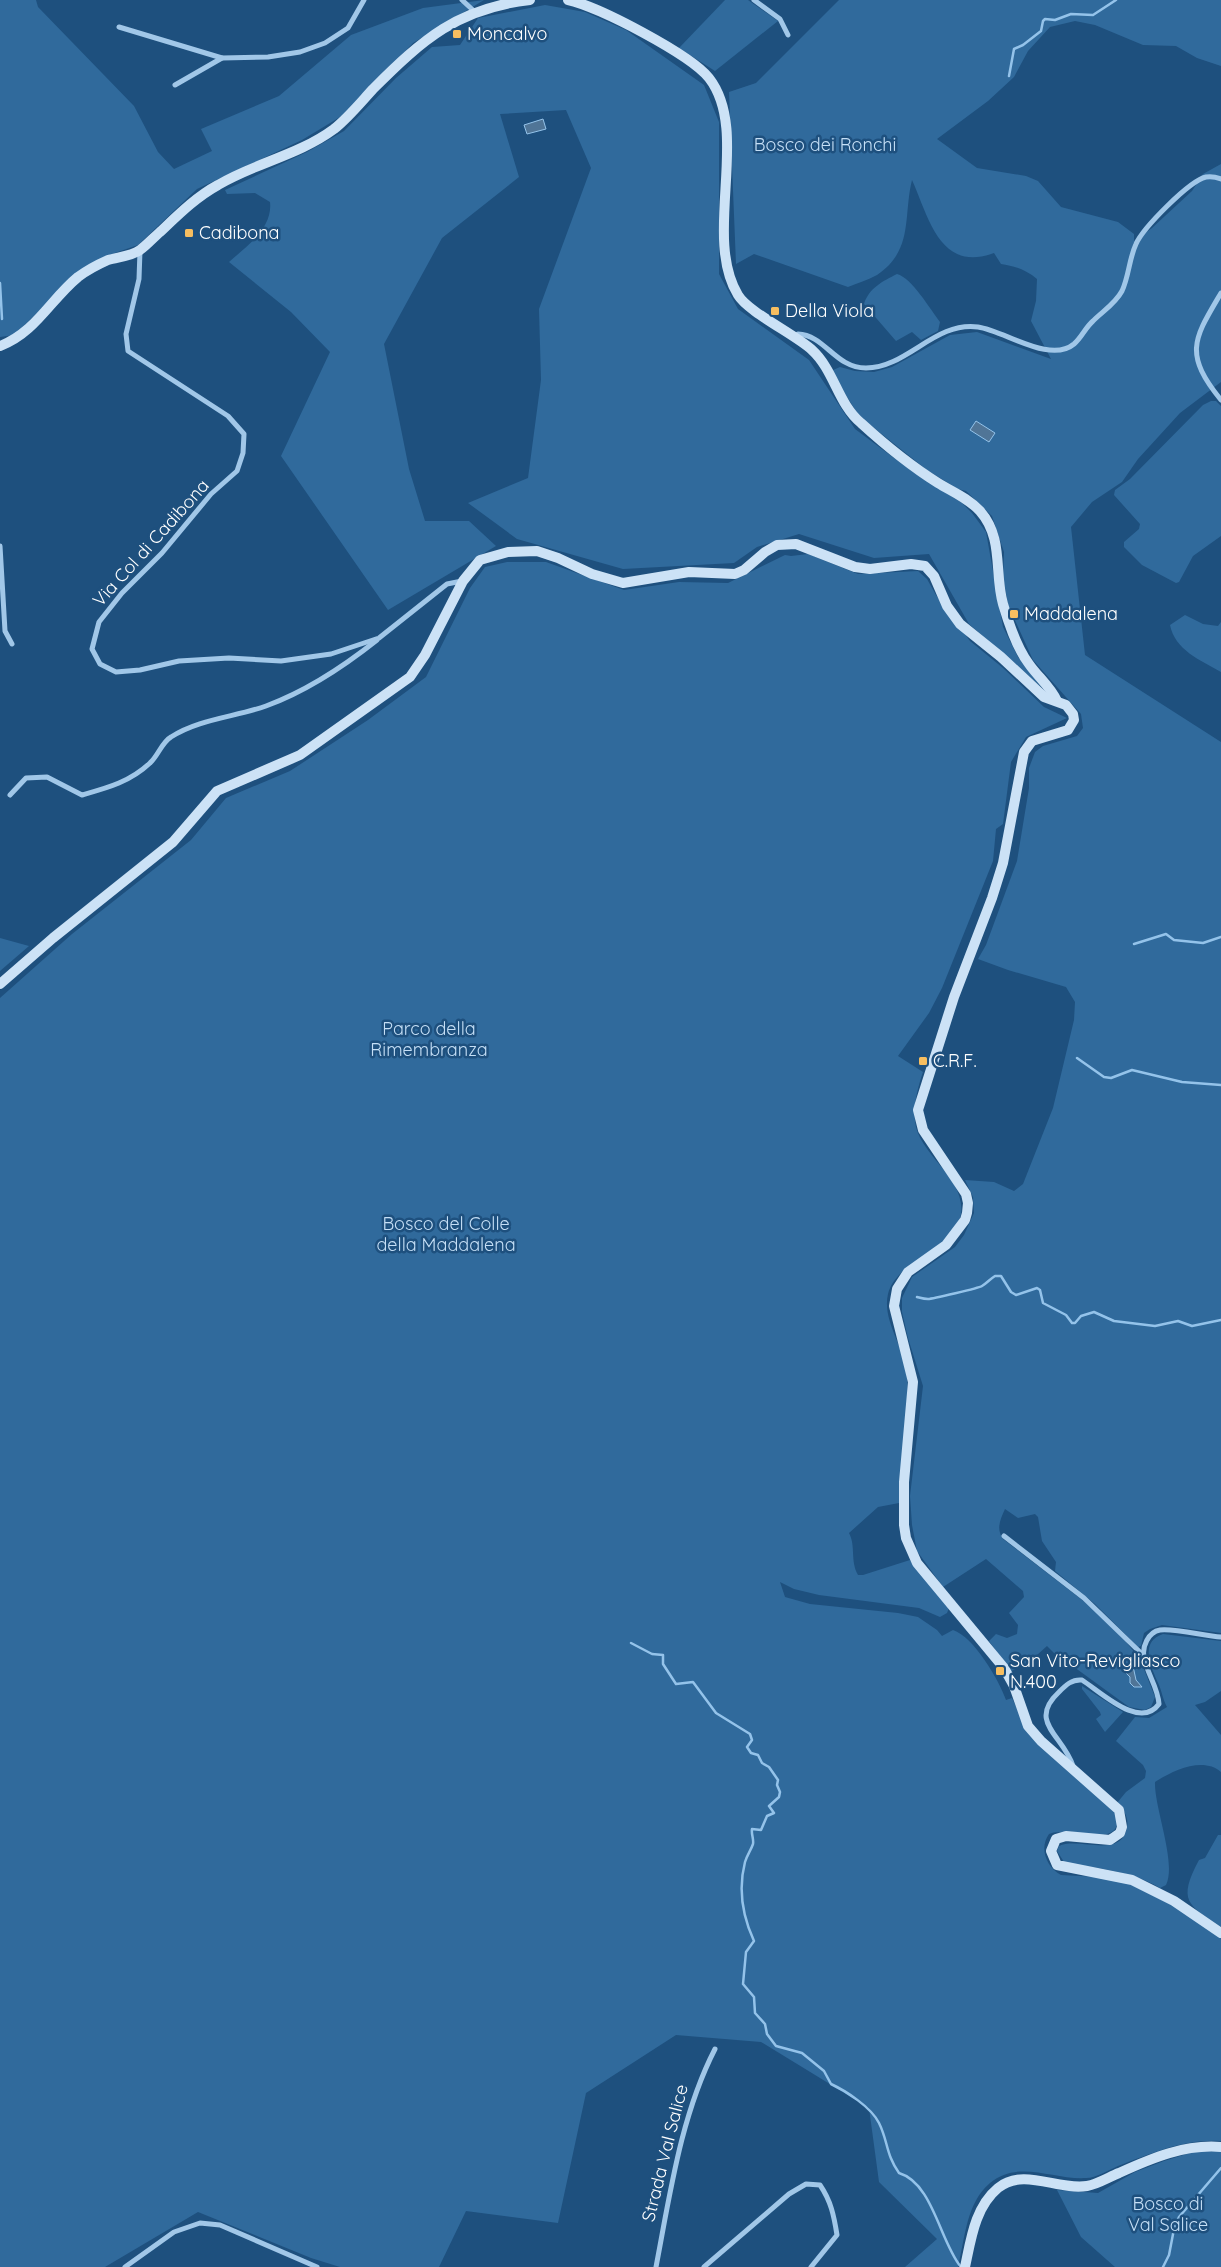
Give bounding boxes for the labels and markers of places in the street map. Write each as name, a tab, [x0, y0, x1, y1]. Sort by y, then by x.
place label: Moncalvo	[467, 22, 547, 45]
marker: Moncalvo	[451, 28, 463, 40]
place label: Cadibona	[199, 221, 280, 244]
marker: Cadibona	[183, 227, 195, 239]
place label: Della Viola	[785, 299, 874, 322]
marker: Della Viola	[769, 305, 781, 317]
place label: Maddalena	[1024, 602, 1118, 625]
marker: Maddalena	[1008, 608, 1020, 620]
place label: C.R.F.	[933, 1049, 977, 1072]
marker: C.R.F.	[917, 1055, 929, 1067]
place label: San Vito-Revigliasco N.400	[1010, 1649, 1180, 1693]
marker: San Vito-Revigliasco N.400	[994, 1665, 1006, 1677]

